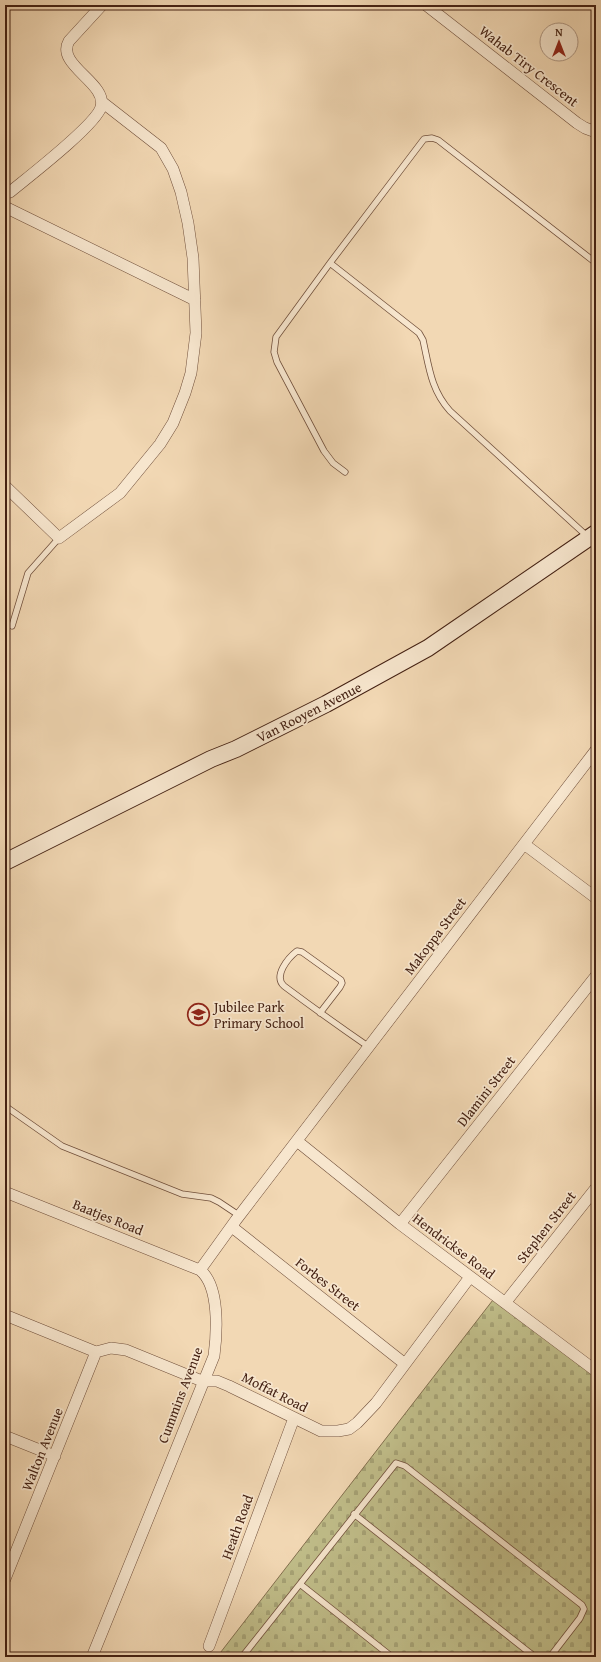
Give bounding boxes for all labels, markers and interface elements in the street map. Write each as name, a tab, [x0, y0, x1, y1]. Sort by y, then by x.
street label: Wahab Tiry Crescent	[475, 21, 583, 111]
north arrow	[539, 22, 579, 62]
text: N	[555, 24, 563, 40]
street label: Van Rooyen Avenue	[253, 677, 365, 747]
street label: Makoppa Street	[399, 893, 471, 979]
place label: Jubilee Park Primary School	[212, 997, 304, 1033]
school or university icon: Jubilee Park Primary School	[186, 1002, 212, 1028]
street label: Dlamini Street	[452, 1051, 520, 1131]
street label: Stephen Street	[511, 1187, 581, 1267]
street label: Baatjes Road	[70, 1194, 147, 1240]
street label: Hendrickse Road	[409, 1208, 500, 1284]
street label: Forbes Street	[291, 1252, 365, 1316]
street label: Cummins Avenue	[152, 1344, 208, 1446]
street label: Moffat Road	[239, 1367, 312, 1417]
street label: Walton Avenue	[16, 1404, 68, 1494]
street label: Heath Road	[216, 1491, 258, 1562]

